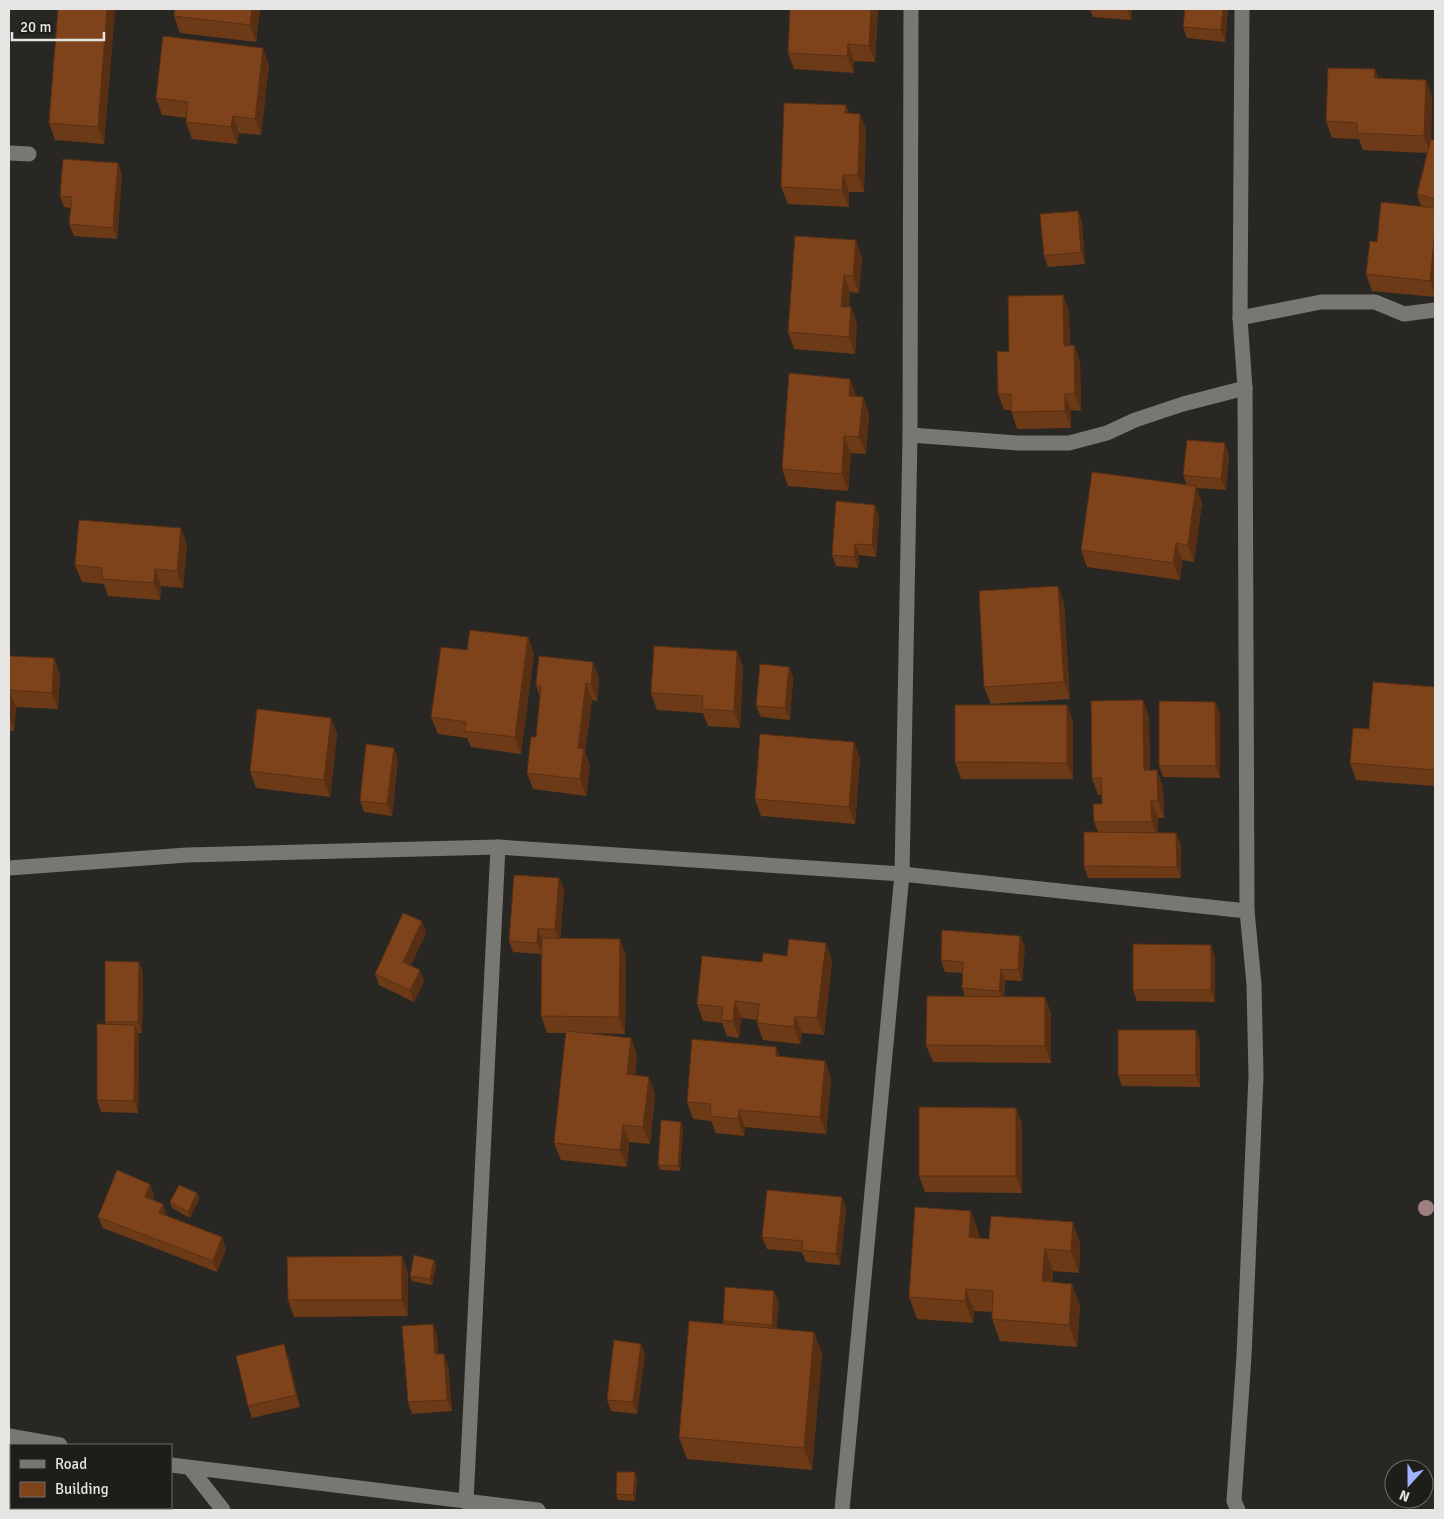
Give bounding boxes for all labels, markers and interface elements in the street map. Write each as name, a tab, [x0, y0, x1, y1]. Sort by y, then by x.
scale bar	[12, 10, 105, 42]
text: 20 m	[20, 18, 51, 36]
legend	[10, 1444, 172, 1509]
text: Road	[55, 1455, 87, 1473]
north arrow	[1384, 1459, 1434, 1509]
text: Building	[55, 1480, 109, 1498]
text: N	[1397, 1486, 1412, 1505]

